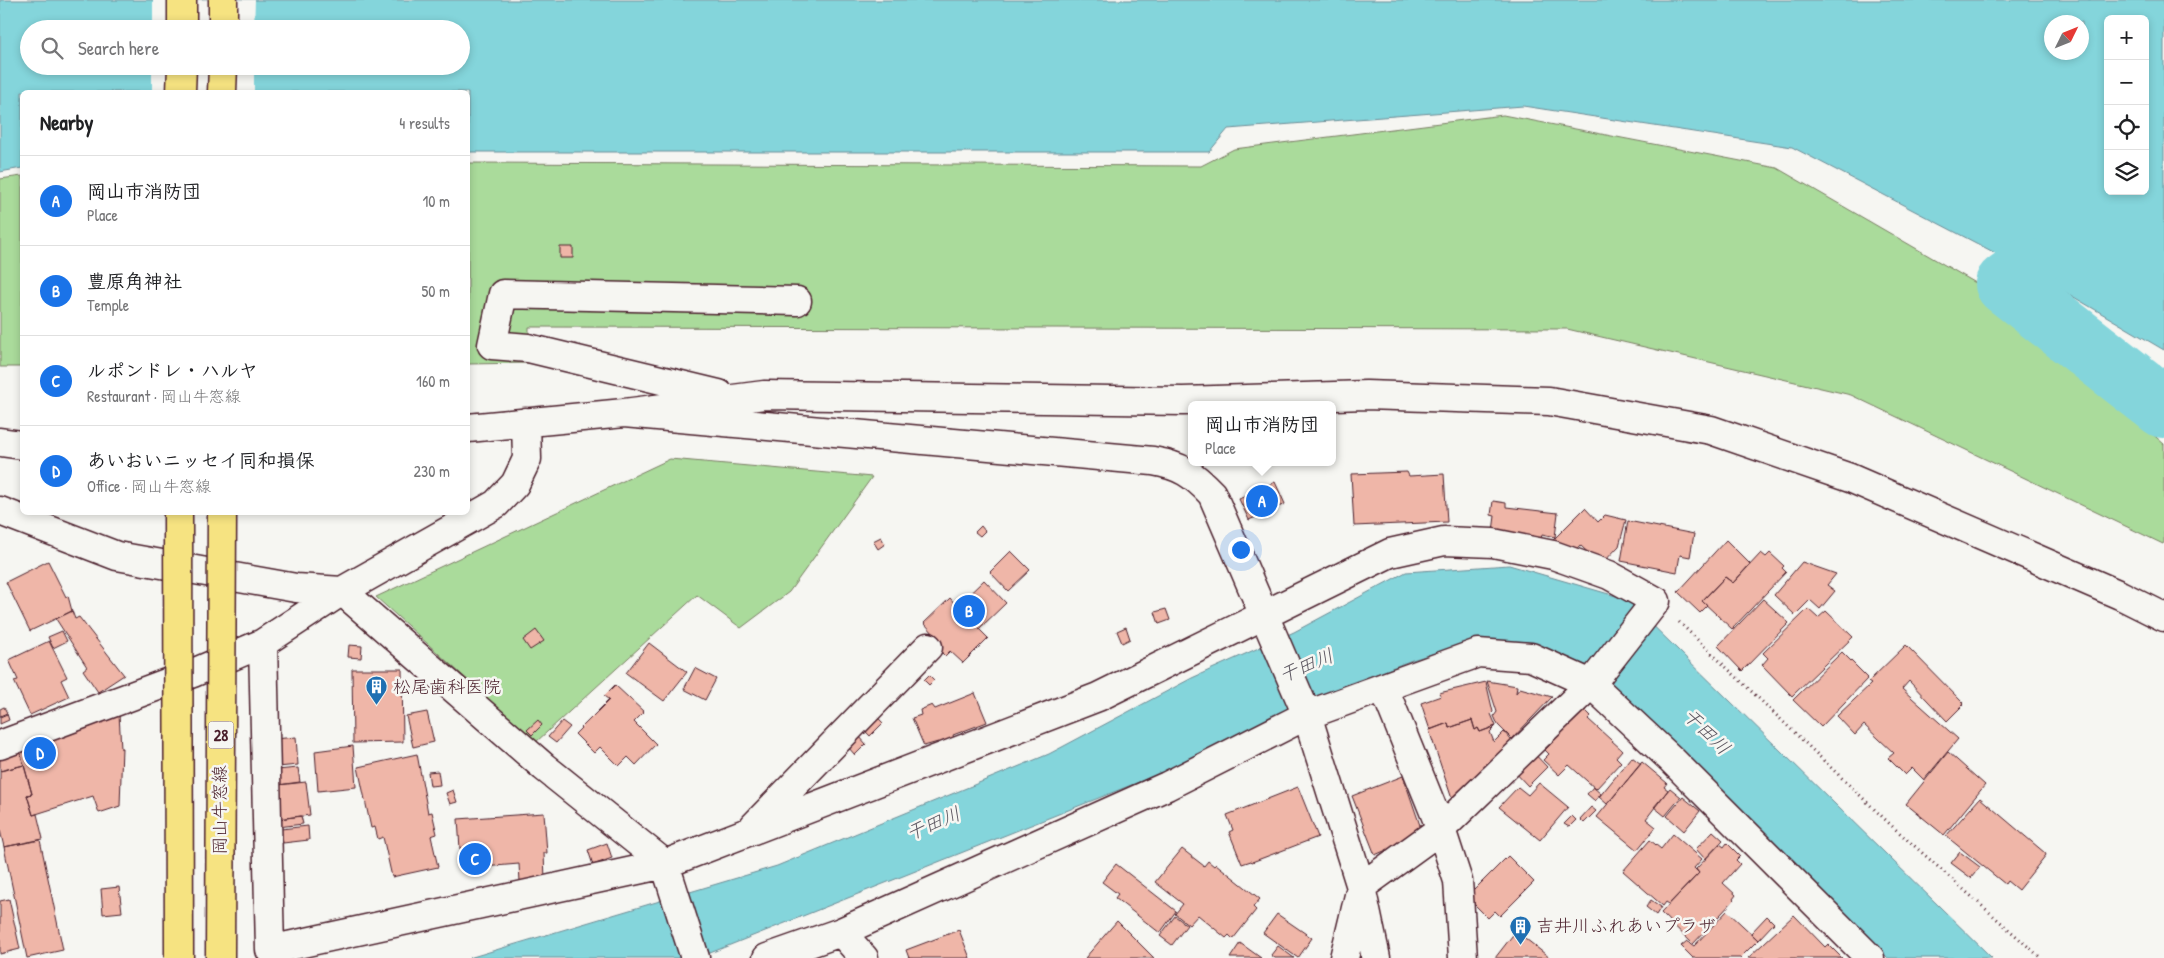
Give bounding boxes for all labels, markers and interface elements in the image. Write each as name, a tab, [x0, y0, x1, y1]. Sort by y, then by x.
north arrow	[2044, 15, 2089, 60]
map controls	[2104, 15, 2149, 195]
button: +	[2104, 15, 2149, 60]
search box	[20, 20, 470, 75]
icon: search	[38, 34, 66, 62]
text: Search here	[78, 35, 159, 61]
button: −	[2104, 60, 2149, 105]
button: locate	[2104, 105, 2149, 150]
text: Nearby	[40, 108, 93, 137]
text: 4 results	[399, 112, 450, 134]
button: layers	[2104, 150, 2149, 195]
text: 岡山市消防団	[87, 178, 201, 204]
text: A	[52, 190, 60, 212]
text: 10 m	[422, 190, 450, 212]
text: Place	[87, 204, 118, 226]
text: 豊原角神社	[87, 268, 182, 294]
text: B	[52, 280, 60, 302]
text: 50 m	[422, 280, 450, 302]
text: Temple	[87, 294, 129, 316]
text: ルポンドレ・ハルヤ	[87, 357, 258, 383]
text: C	[52, 370, 60, 392]
text: 160 m	[416, 370, 450, 392]
text: Restaurant · 岡山牛窓線	[87, 385, 241, 407]
popup	[1188, 401, 1336, 466]
text: 岡山市消防団	[1205, 411, 1319, 437]
text: Place	[1205, 437, 1236, 459]
text: あいおいニッセイ同和損保	[87, 447, 315, 473]
text: D	[52, 460, 60, 482]
text: 230 m	[414, 460, 450, 482]
text: Office · 岡山牛窓線	[87, 475, 211, 497]
pin: A	[1246, 482, 1278, 520]
your location	[1228, 537, 1254, 563]
pin: B	[953, 592, 985, 630]
water label: 干田川	[1275, 642, 1337, 688]
place label: 松尾歯科医院	[393, 674, 501, 699]
building icon: 松尾歯科医院	[365, 675, 389, 706]
water label: 干田川	[1677, 702, 1737, 760]
road number: 28	[208, 722, 234, 748]
pin: D	[24, 734, 56, 772]
street label: 岡山牛窓線	[207, 765, 232, 855]
water label: 干田川	[902, 800, 964, 846]
pin: C	[459, 840, 491, 878]
place label: 吉井川ふれあいプラザ	[1536, 913, 1716, 938]
building icon: 吉井川ふれあいプラザ	[1508, 914, 1532, 945]

